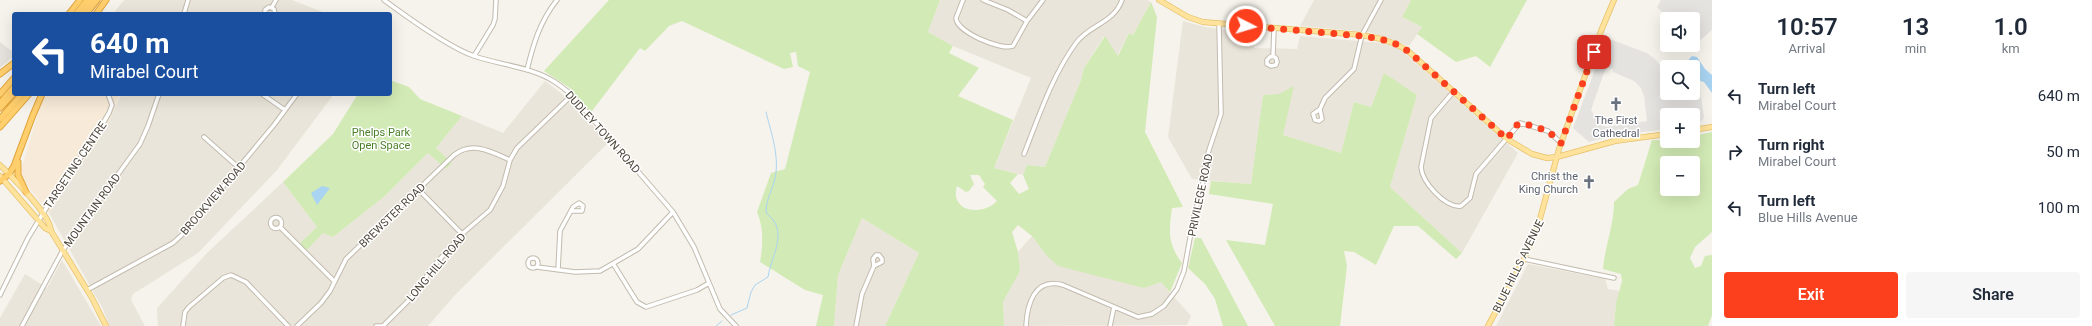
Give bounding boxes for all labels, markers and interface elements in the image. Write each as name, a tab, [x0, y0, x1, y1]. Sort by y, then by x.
position arrow	[1225, 5, 1267, 47]
map controls	[1660, 12, 1700, 196]
button: sound	[1660, 12, 1700, 52]
text: 10:57	[1776, 13, 1838, 41]
text: 13	[1902, 13, 1929, 41]
text: 1.0	[1994, 13, 2028, 41]
text: 640 m	[90, 27, 169, 60]
icon: left	[24, 28, 76, 80]
pin	[1577, 35, 1611, 69]
icon: arrive	[1583, 41, 1605, 63]
text: Arrival	[1788, 41, 1825, 56]
text: min	[1905, 41, 1926, 56]
text: km	[2002, 41, 2020, 56]
button: search	[1660, 60, 1700, 100]
text: Mirabel Court	[90, 61, 198, 82]
text: Turn left	[1758, 80, 1815, 98]
icon: left	[1724, 85, 1746, 107]
text: 640 m	[2038, 87, 2080, 105]
street label: DUDLEY TOWN ROAD	[562, 89, 643, 176]
church icon: The First Cathedral	[1608, 96, 1624, 112]
text: Mirabel Court	[1758, 98, 1836, 113]
button: +	[1660, 108, 1700, 148]
place label: The First Cathedral	[1592, 114, 1640, 140]
street label: TARGETING CENTRE	[41, 119, 109, 211]
park label: Phelps Park Open Space	[352, 126, 411, 152]
text: Turn right	[1758, 136, 1824, 154]
icon: right	[1724, 141, 1746, 163]
text: 50 m	[2046, 143, 2080, 161]
street label: PRIVILEGE ROAD	[1185, 153, 1216, 238]
text: Mirabel Court	[1758, 154, 1836, 169]
button: −	[1660, 156, 1700, 196]
street label: BROOKVIEW ROAD	[178, 159, 249, 238]
place label: Christ the King Church	[1519, 170, 1578, 196]
street label: MOUNTAIN ROAD	[61, 171, 123, 250]
church icon: Christ the King Church	[1581, 174, 1597, 190]
street label: BREWSTER ROAD	[356, 180, 428, 250]
text: Turn left	[1758, 192, 1815, 210]
icon: left	[1724, 197, 1746, 219]
text: 100 m	[2038, 199, 2080, 217]
text: Blue Hills Avenue	[1758, 210, 1858, 225]
street label: BLUE HILLS AVENUE	[1490, 218, 1547, 315]
street label: LONG HILL ROAD	[404, 230, 469, 304]
button: Exit	[1724, 272, 1898, 318]
button: Share	[1906, 272, 2080, 318]

